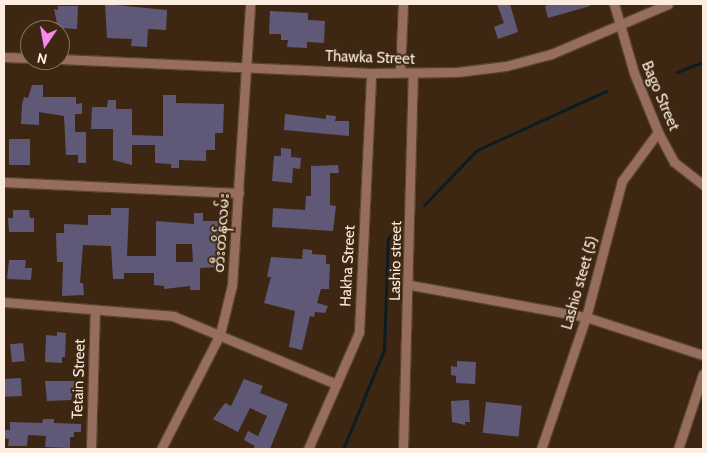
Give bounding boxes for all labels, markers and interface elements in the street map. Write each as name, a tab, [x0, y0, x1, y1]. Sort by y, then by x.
north arrow	[20, 20, 70, 70]
street label: Thawka Street	[325, 47, 415, 69]
text: N	[35, 49, 49, 69]
street label: Bago Street	[637, 59, 683, 133]
street label: တီးတိန်လမ်း	[210, 193, 234, 273]
street label: Lashio street	[386, 221, 406, 301]
street label: Hakha Street	[337, 225, 359, 307]
street label: Lashio steet (5)	[558, 234, 602, 332]
street label: Tetain Street	[69, 339, 89, 419]

